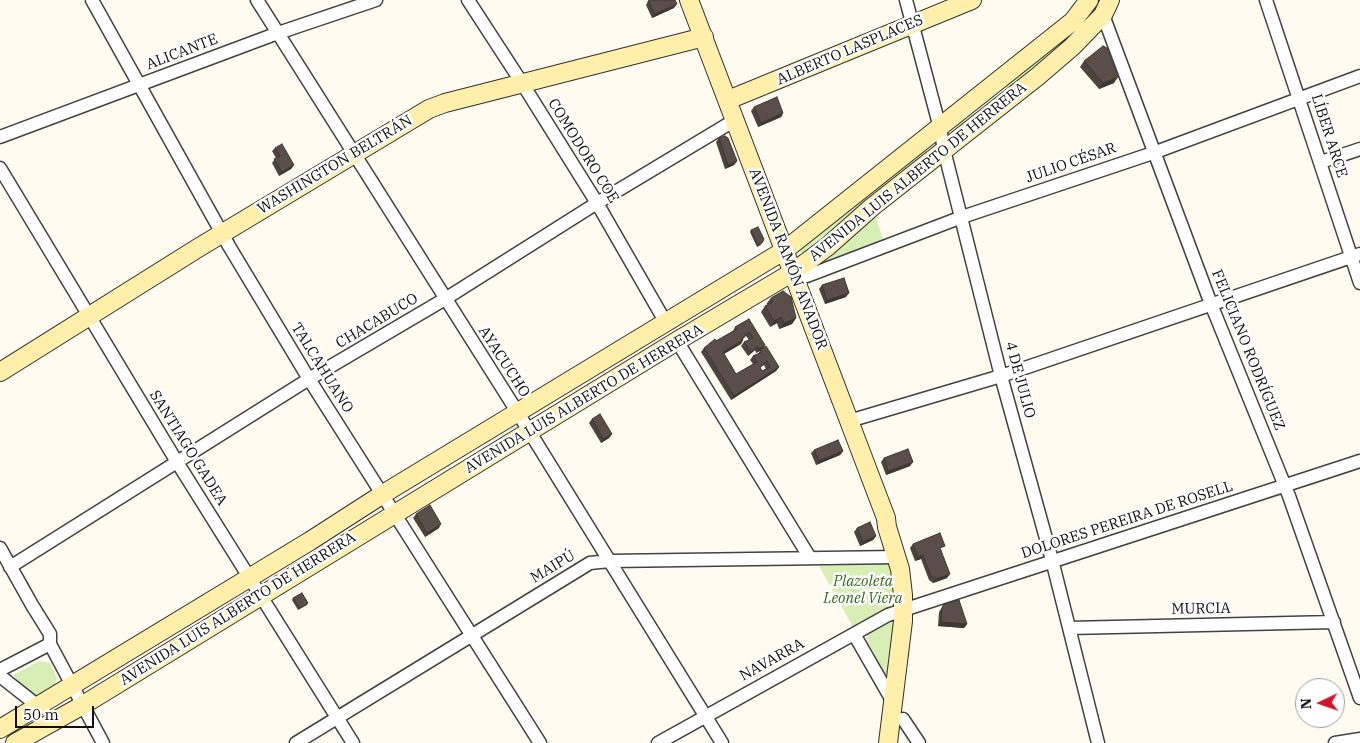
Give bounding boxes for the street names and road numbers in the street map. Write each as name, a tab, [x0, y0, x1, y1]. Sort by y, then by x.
street label: ALBERTO LASPLACES	[774, 11, 926, 89]
street label: ALICANTE	[144, 30, 220, 74]
street label: AVENIDA LUIS ALBERTO DE HERRERA	[806, 79, 1030, 265]
street label: LÍBER ARCE	[1307, 92, 1351, 180]
street label: COMODORO COE	[544, 96, 622, 206]
street label: WASHINGTON BELTRÁN	[254, 112, 416, 218]
street label: JULIO CÉSAR	[1023, 139, 1119, 187]
street label: AVENIDA RAMÓN ANADOR	[745, 166, 831, 352]
street label: FELICIANO RODRÍGUEZ	[1207, 267, 1289, 433]
street label: CHACABUCO	[333, 289, 421, 353]
street label: TALCAHUANO	[287, 320, 357, 416]
street label: AVENIDA LUIS ALBERTO DE HERRERA	[462, 321, 706, 477]
street label: AYACUCHO	[474, 323, 534, 401]
street label: 4 DE JULIO	[1001, 340, 1039, 420]
street label: SANTIAGO GADEA	[145, 387, 231, 509]
street label: DOLORES PEREIRA DE ROSELL	[1019, 477, 1235, 563]
street label: AVENIDA LUIS ALBERTO DE HERRERA	[117, 529, 359, 689]
street label: MAIPÚ	[527, 547, 579, 587]
street label: MURCIA	[1171, 599, 1231, 619]
street label: NAVARRA	[737, 635, 807, 685]

